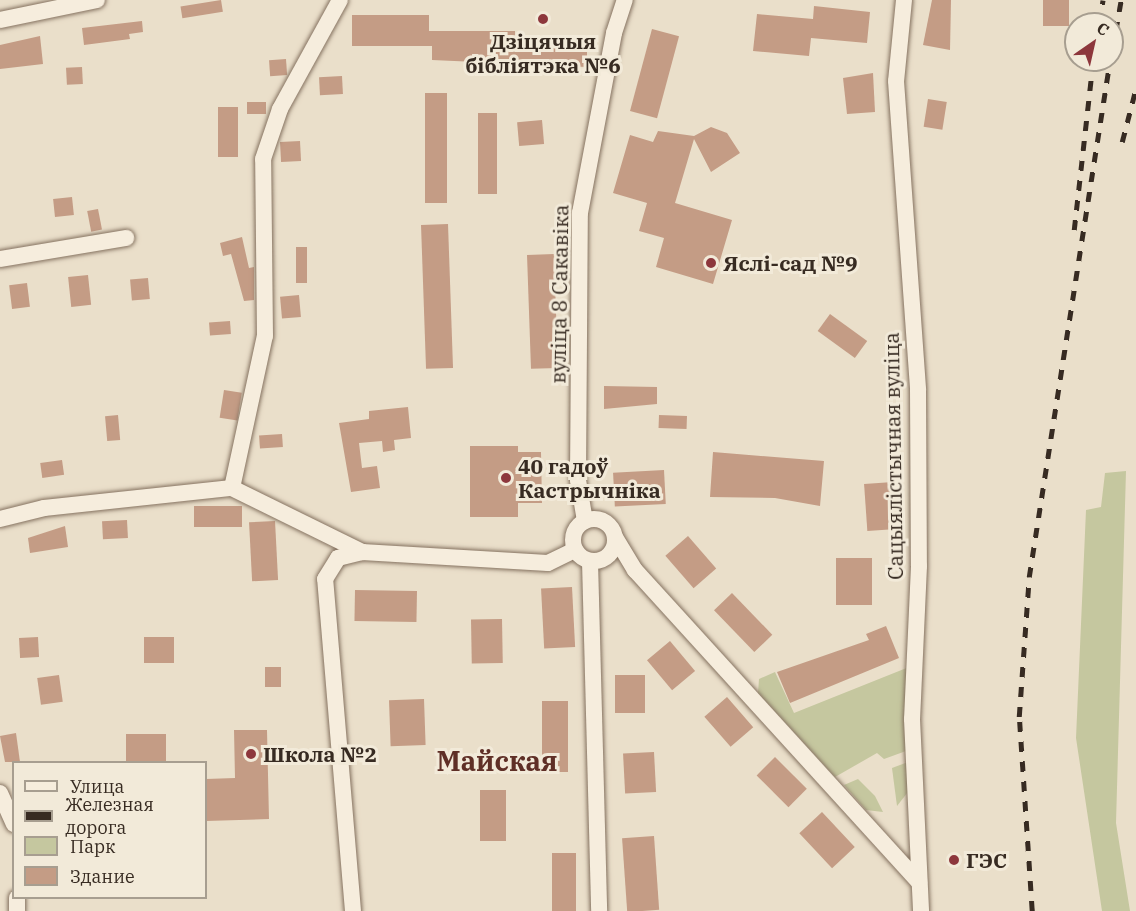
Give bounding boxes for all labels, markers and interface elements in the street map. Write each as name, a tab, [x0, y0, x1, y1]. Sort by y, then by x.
marker: Дзіцячыя бібліятэка №6	[536, 12, 550, 26]
north arrow	[1064, 12, 1124, 72]
text: С	[1093, 17, 1113, 40]
place label: Дзіцячыя бібліятэка №6	[465, 28, 621, 78]
street label: вуліца 8 Сакавіка	[545, 204, 573, 384]
place label: Яслі-сад №9	[723, 250, 858, 276]
marker: Яслі-сад №9	[704, 256, 718, 270]
street label: Сацыялістычная вуліца	[878, 332, 908, 580]
place label: 40 гадоў Кастрычніка	[518, 453, 661, 503]
marker: 40 гадоў Кастрычніка	[499, 471, 513, 485]
place label: Школа №2	[263, 741, 377, 767]
district label: Майская	[436, 745, 558, 777]
marker: Школа №2	[244, 747, 258, 761]
legend	[12, 761, 207, 899]
text: Улица	[70, 775, 124, 798]
text: Железная дорога	[65, 793, 154, 839]
text: Парк	[70, 835, 116, 858]
place label: ГЭС	[966, 847, 1007, 873]
marker: ГЭС	[947, 853, 961, 867]
text: Здание	[70, 865, 135, 888]

